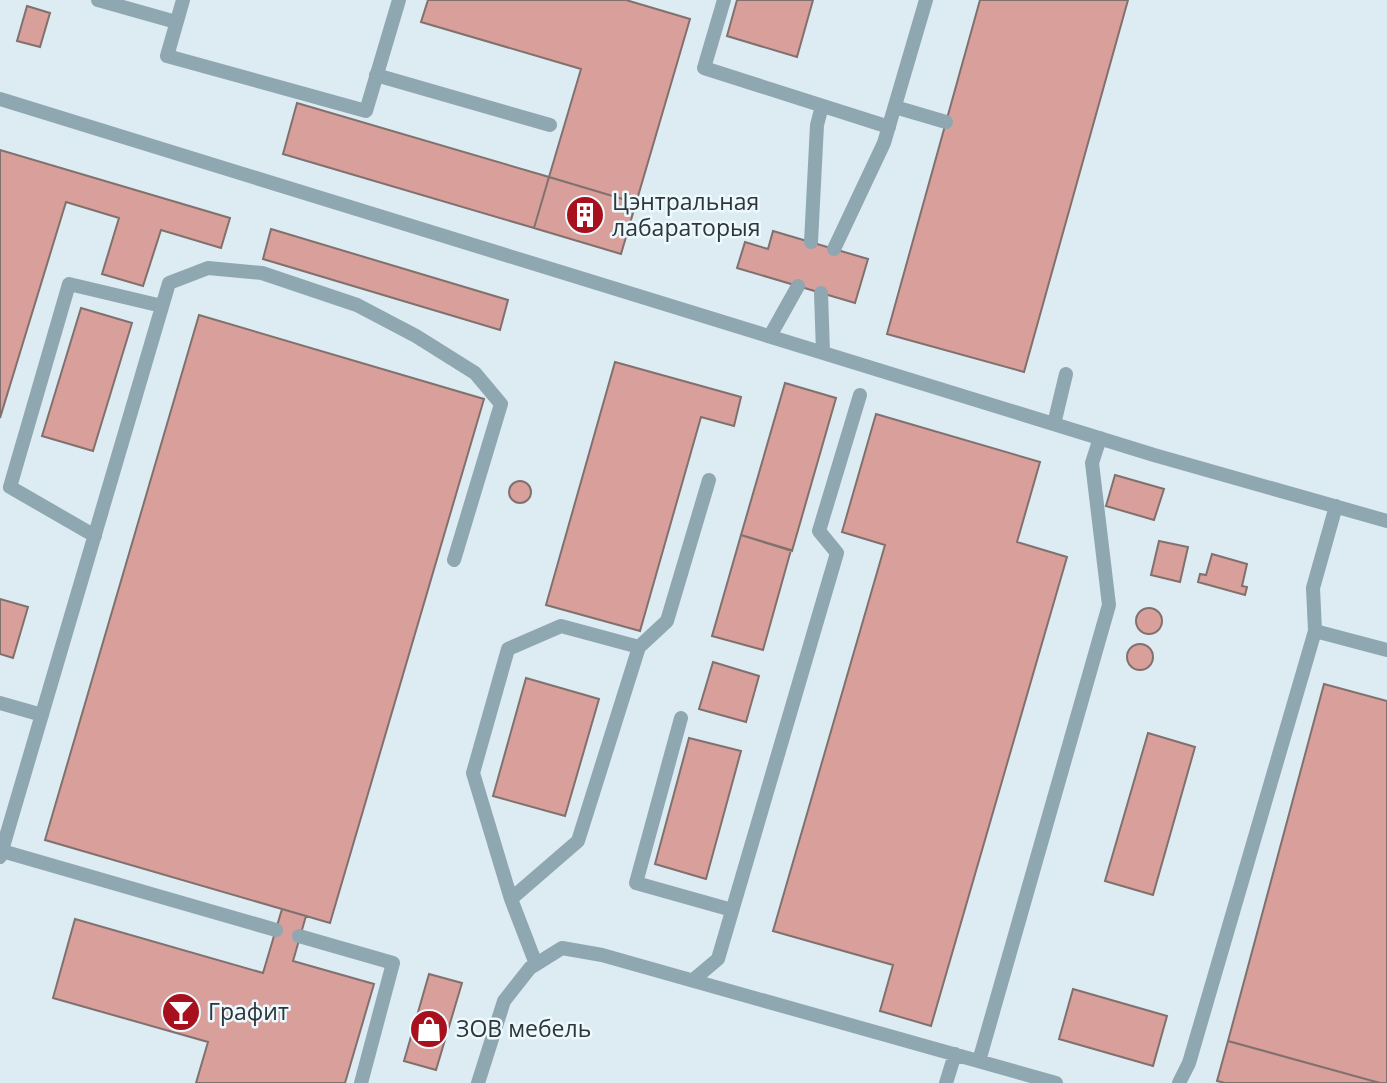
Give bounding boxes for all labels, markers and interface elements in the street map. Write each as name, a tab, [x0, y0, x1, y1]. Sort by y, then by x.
place label: Цэнтральная лабараторыя	[612, 185, 760, 243]
building icon: Цэнтральная лабараторыя	[564, 194, 606, 236]
bar icon: Графит	[160, 991, 202, 1033]
place label: Графит	[208, 995, 289, 1027]
shop icon: ЗОВ мебель	[408, 1008, 450, 1050]
place label: ЗОВ мебель	[456, 1012, 591, 1044]

